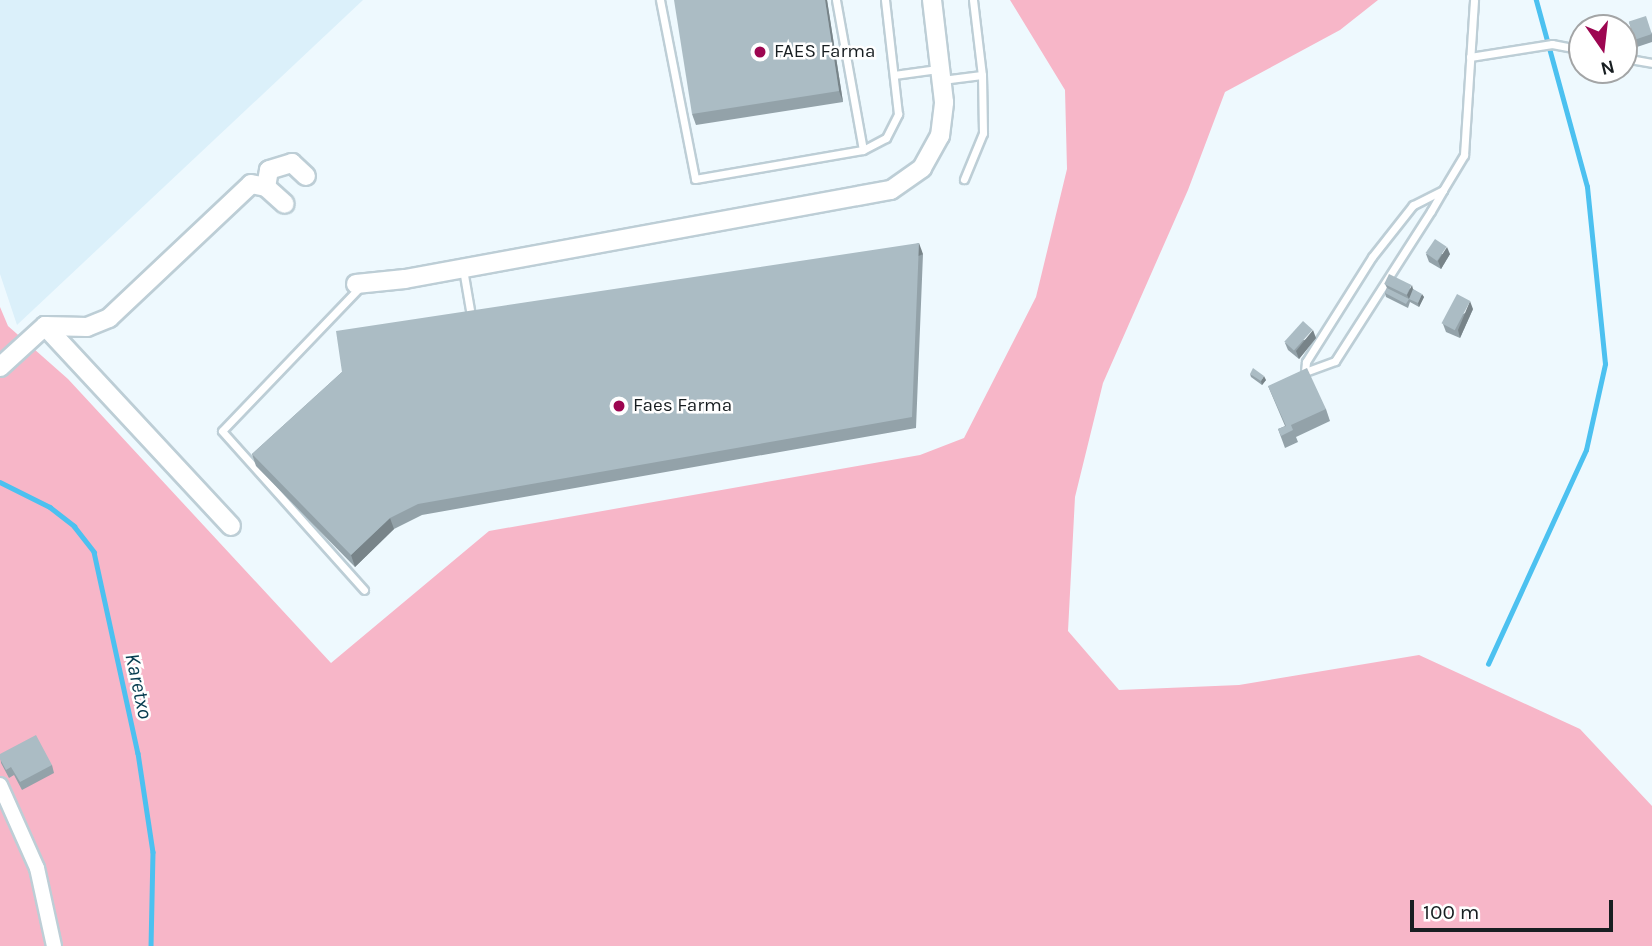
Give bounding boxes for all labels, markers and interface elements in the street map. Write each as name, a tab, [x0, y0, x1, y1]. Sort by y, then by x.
north arrow	[1568, 14, 1638, 84]
place label: FAES Farma	[774, 41, 876, 63]
marker: FAES Farma	[752, 44, 768, 60]
text: N	[1598, 55, 1617, 80]
place label: Faes Farma	[633, 395, 732, 417]
marker: Faes Farma	[611, 398, 627, 414]
water label: Karetxo	[120, 651, 158, 721]
scale bar	[1414, 886, 1617, 930]
text: 100 m	[1423, 900, 1480, 924]

